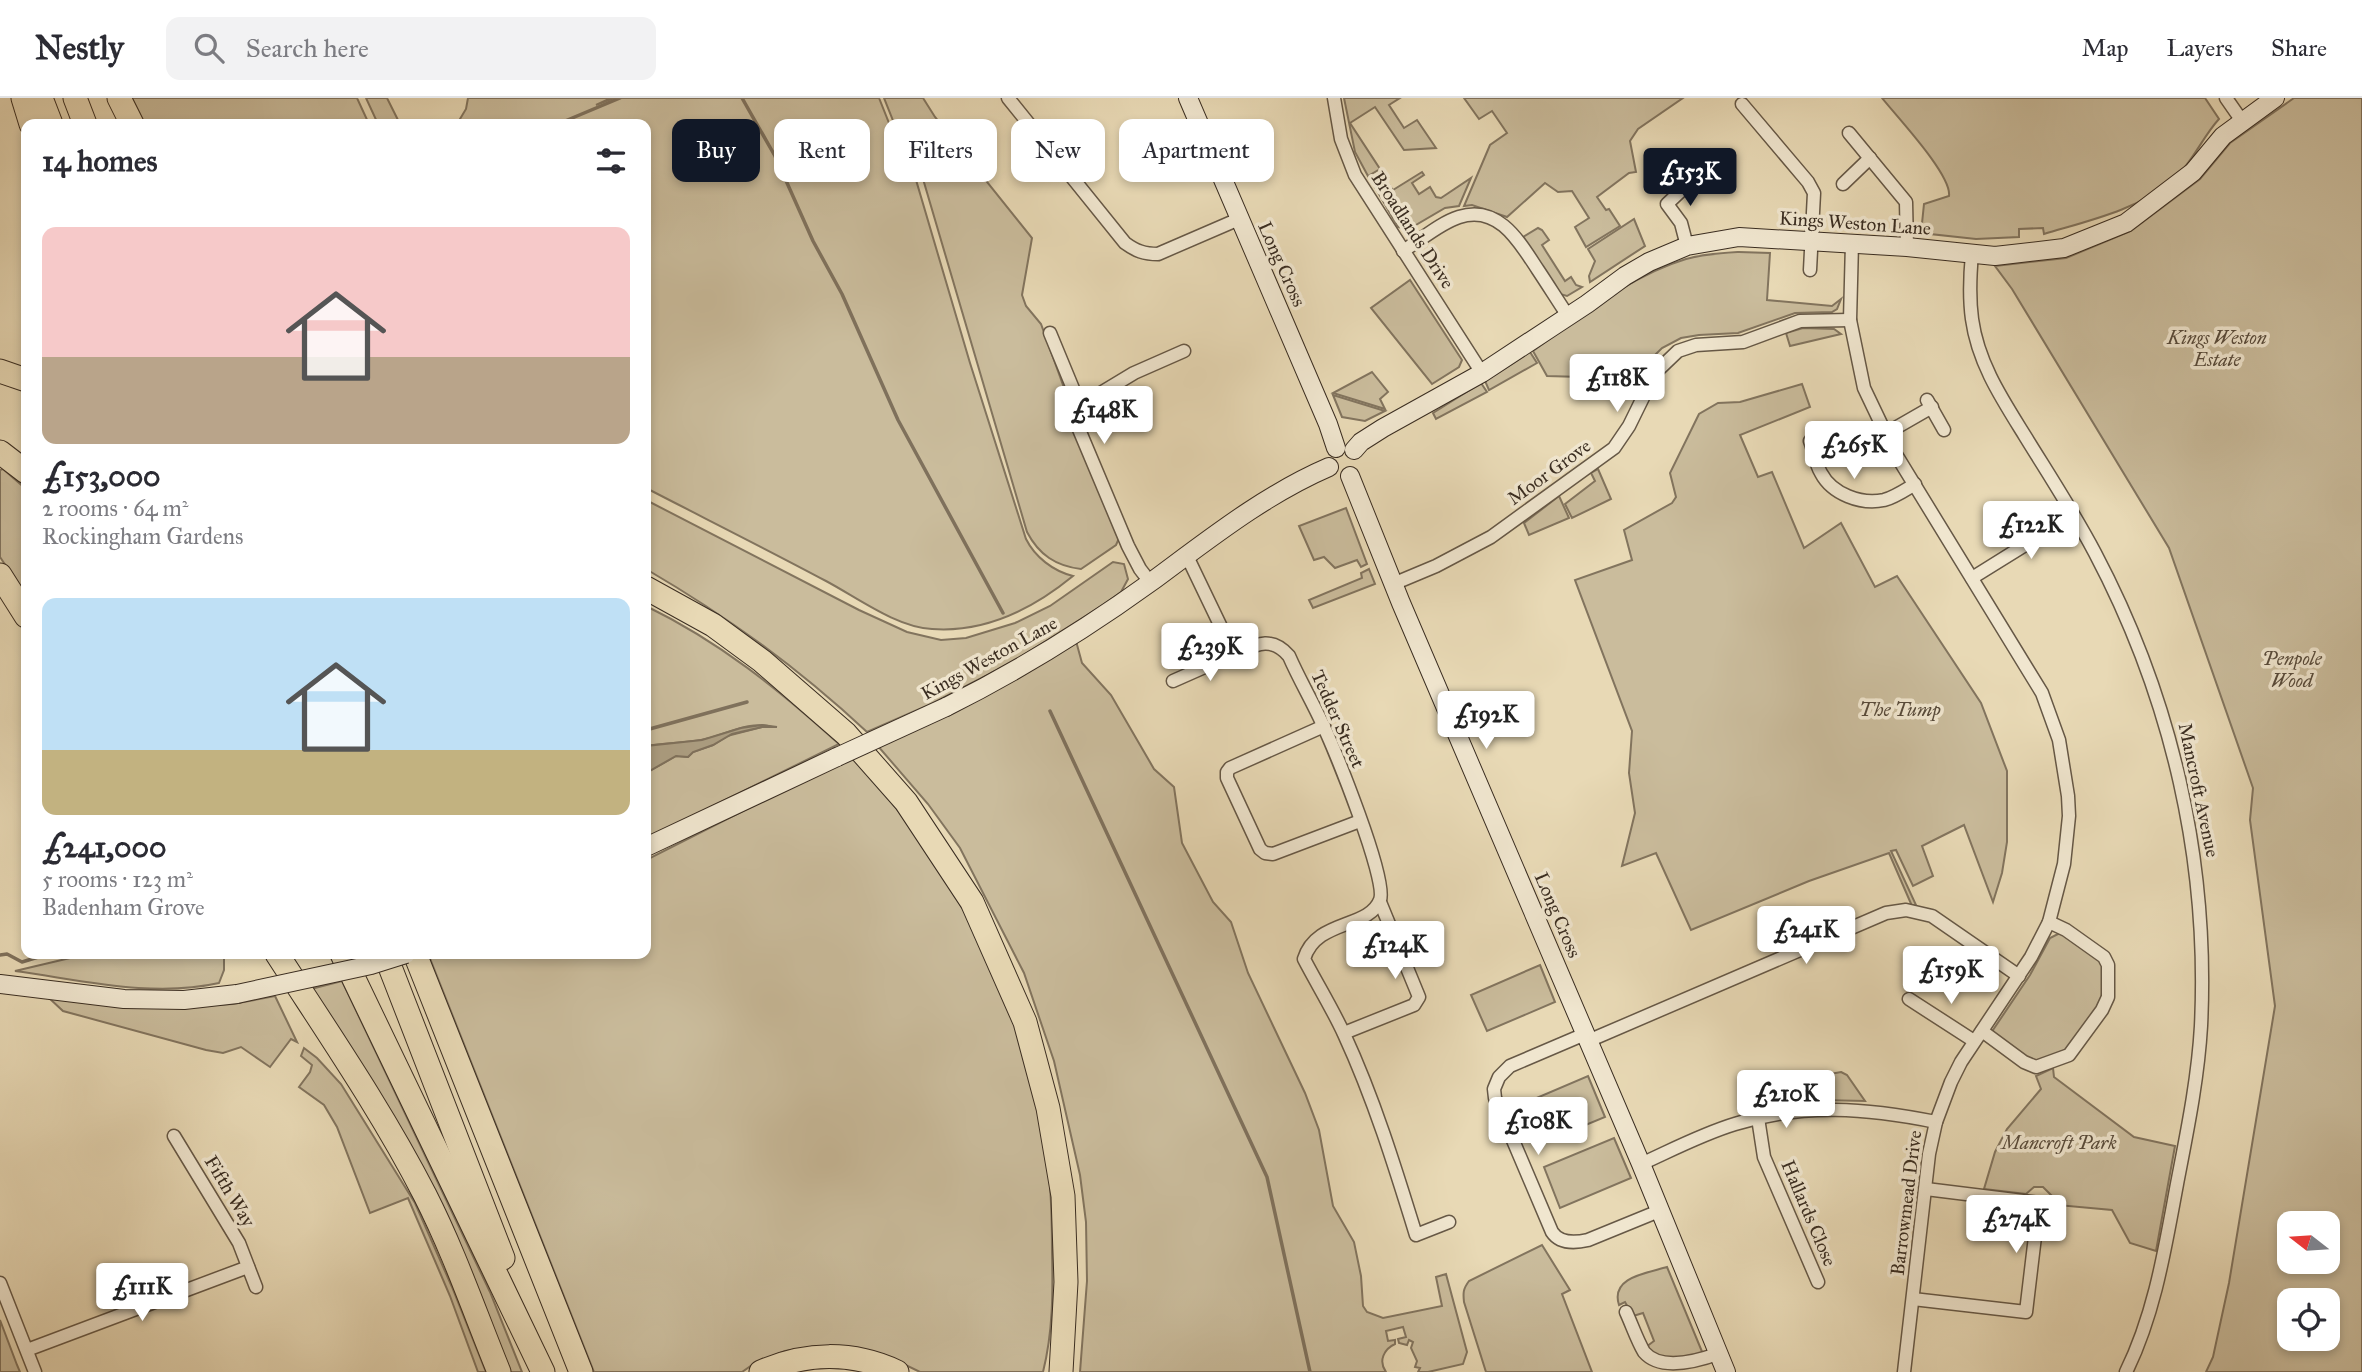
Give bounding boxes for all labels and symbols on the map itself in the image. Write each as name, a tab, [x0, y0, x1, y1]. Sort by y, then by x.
pin: £153K	[1641, 148, 1739, 208]
street label: Broadlands Drive	[1367, 167, 1459, 293]
street label: Kings Weston Lane	[1778, 206, 1932, 241]
street label: Long Cross	[1252, 218, 1311, 311]
park label: Kings Weston Estate	[2166, 326, 2267, 371]
pin: £118K	[1568, 354, 1666, 414]
pin: £148K	[1055, 386, 1153, 446]
pin: £265K	[1805, 422, 1903, 481]
street label: Moor Grove	[1503, 434, 1595, 510]
pin: £122K	[1982, 502, 2080, 561]
street label: Kings Weston Lane	[917, 611, 1062, 706]
pin: £239K	[1161, 624, 1259, 683]
park label: Penpole Wood	[2262, 647, 2323, 692]
street label: Tedder Street	[1306, 666, 1370, 772]
pin: £192K	[1437, 692, 1535, 751]
park label: The Tump	[1859, 698, 1941, 722]
street label: Mancroft Avenue	[2174, 721, 2224, 859]
street label: Long Cross	[1529, 869, 1586, 962]
pin: £241K	[1757, 906, 1855, 966]
pin: £124K	[1346, 922, 1444, 981]
pin: £159K	[1902, 946, 2000, 1006]
pin: £210K	[1737, 1070, 1835, 1130]
pin: £108K	[1489, 1098, 1587, 1157]
street label: Barrowmead Drive	[1886, 1129, 1926, 1277]
park label: Mancroft Park	[1999, 1131, 2117, 1154]
street label: Fifth Way	[200, 1151, 261, 1232]
street label: Hallards Close	[1776, 1157, 1842, 1270]
pin: £274K	[1967, 1196, 2065, 1255]
north arrow	[2277, 1211, 2340, 1274]
pin: £111K	[93, 1264, 191, 1323]

